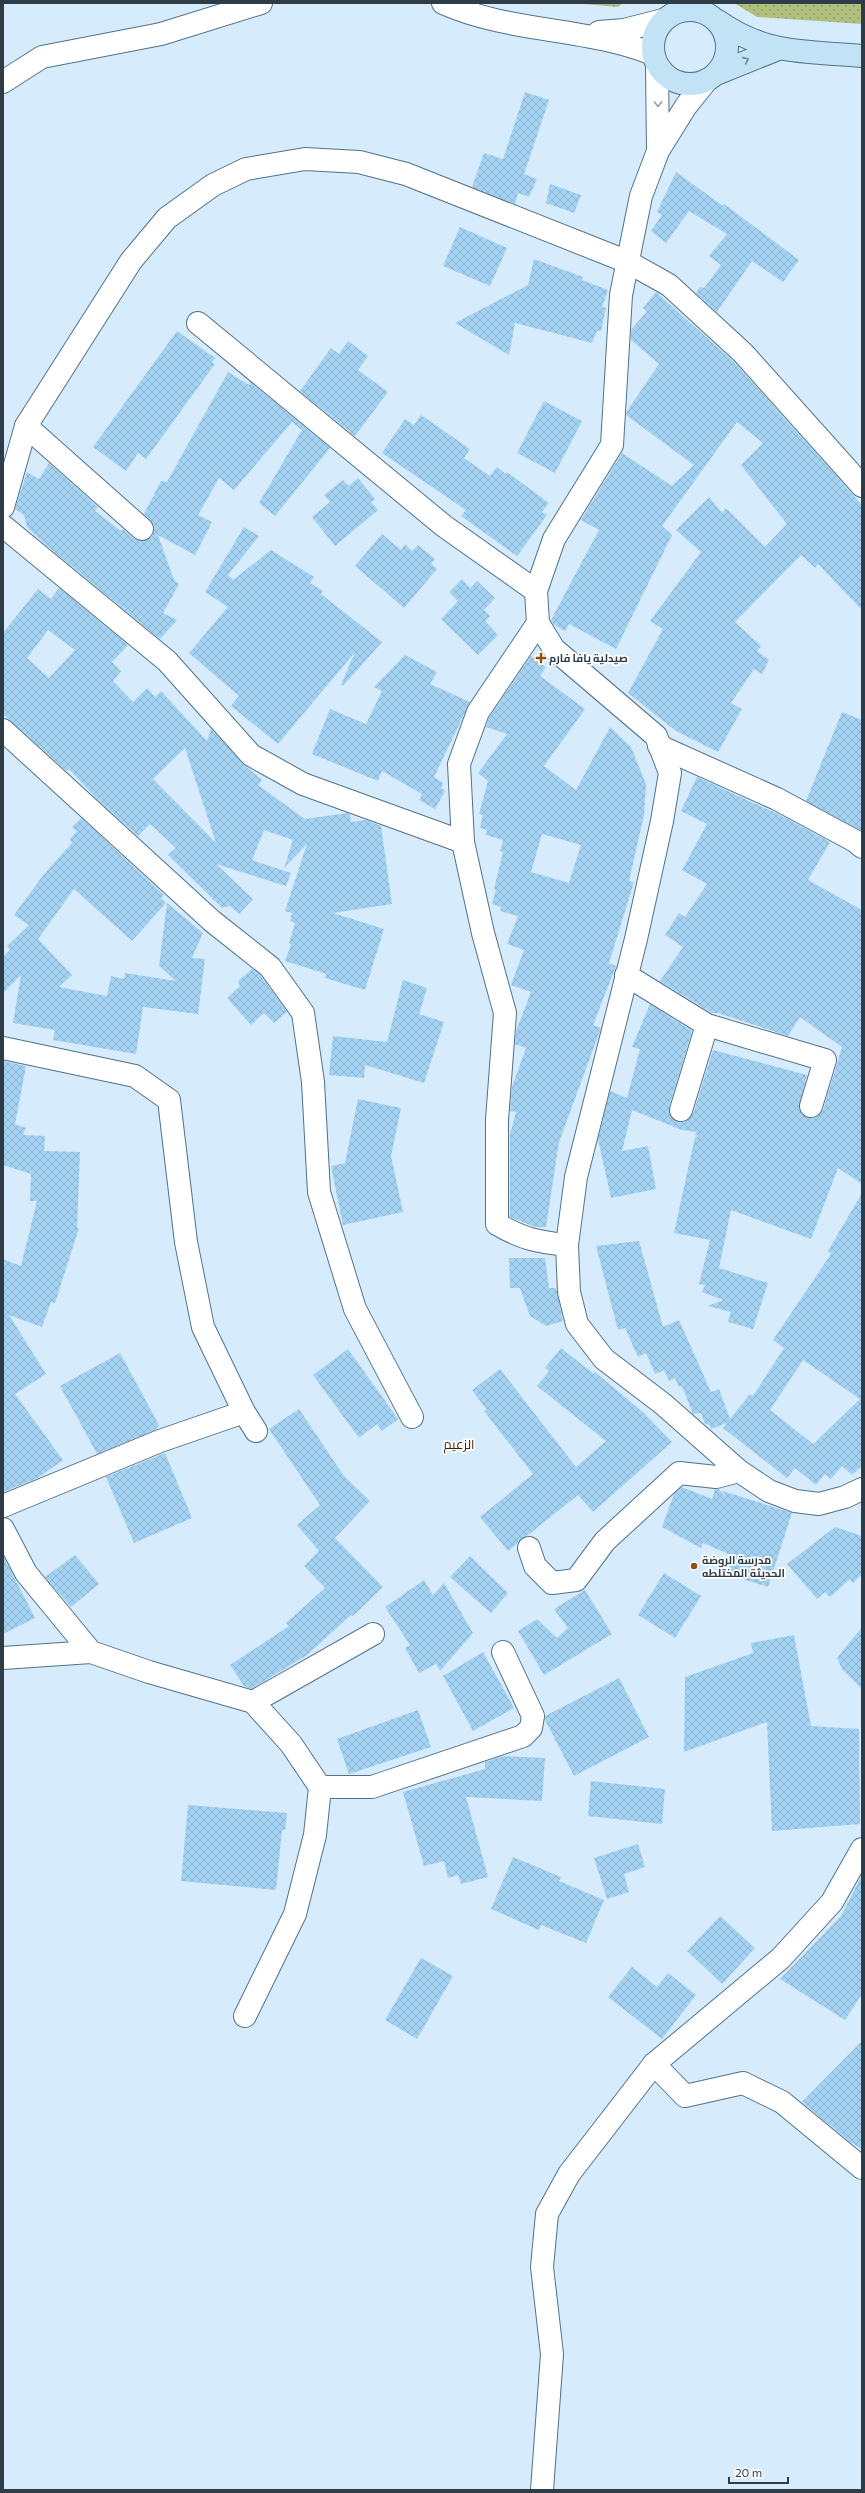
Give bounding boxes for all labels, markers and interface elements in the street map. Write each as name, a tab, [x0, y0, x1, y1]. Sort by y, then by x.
one-way arrow	[742, 57, 750, 65]
one-way arrow	[654, 101, 662, 107]
place label: صيدلية يافا فارم	[549, 651, 628, 666]
marker: صيدلية يافا فارم	[536, 653, 546, 663]
district label: الزعيم	[443, 1436, 475, 1454]
place label: مدرسة الروضة الحديثة المختلطه	[702, 1553, 785, 1580]
marker: مدرسة الروضة الحديثة المختلطه	[689, 1561, 699, 1571]
scale bar	[729, 2459, 788, 2485]
text: 20 m	[735, 2465, 762, 2479]

